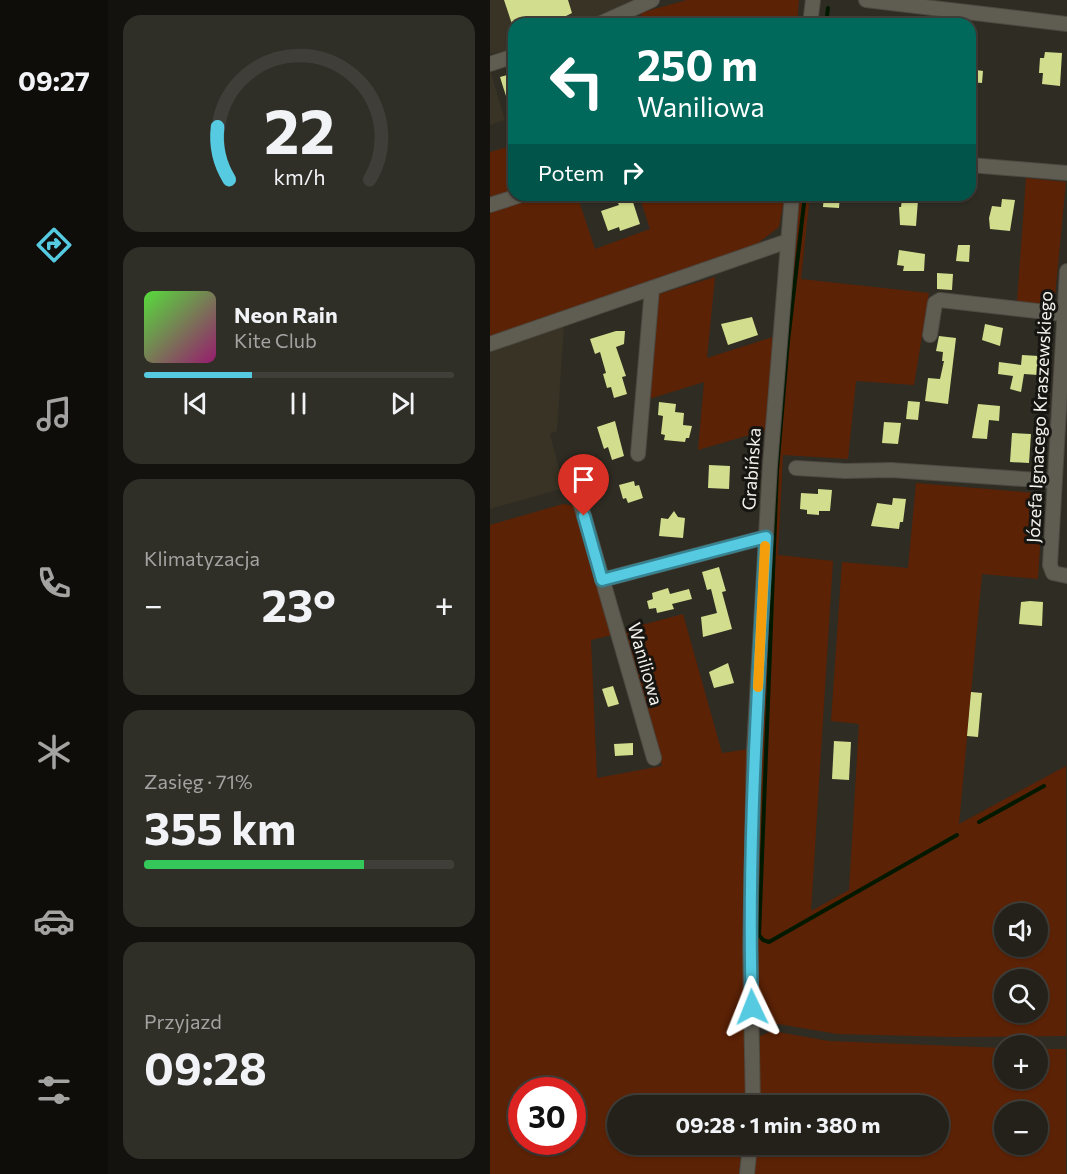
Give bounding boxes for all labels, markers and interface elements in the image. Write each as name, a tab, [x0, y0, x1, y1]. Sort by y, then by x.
text: 250 m	[637, 38, 758, 90]
icon: left	[538, 42, 616, 120]
text: 09:27	[18, 64, 90, 97]
text: Waniliowa	[637, 90, 765, 123]
text: 22	[263, 92, 335, 168]
icon: right	[616, 156, 649, 189]
text: Potem	[538, 159, 604, 186]
text: km/h	[273, 164, 325, 190]
icon: directions	[33, 224, 75, 266]
street label: Józefa Ignacego Kraszewskiego	[1021, 290, 1057, 544]
text: Neon Rain	[234, 301, 338, 328]
text: Kite Club	[234, 328, 317, 352]
icon: previous	[179, 387, 212, 420]
icon: pause	[282, 387, 315, 420]
icon: next	[386, 387, 419, 420]
icon: music	[33, 393, 75, 435]
street label: Grabińska	[737, 427, 765, 511]
pin	[558, 454, 609, 516]
icon: arrive	[567, 463, 600, 496]
text: Klimatyzacja	[144, 546, 260, 570]
icon: phone	[33, 562, 75, 604]
text: 23°	[262, 576, 336, 631]
text: −	[144, 583, 163, 624]
text: +	[435, 583, 454, 624]
street label: Waniliowa	[624, 620, 668, 708]
icon: climate	[33, 731, 75, 773]
text: Zasięg · 71%	[144, 769, 253, 793]
text: 355 km	[144, 799, 296, 854]
icon: car	[33, 900, 75, 942]
map controls	[994, 903, 1048, 1155]
button: sound	[994, 903, 1048, 957]
button: search	[994, 969, 1048, 1023]
position arrow	[720, 975, 784, 1039]
text: Przyjazd	[144, 1009, 222, 1033]
button: +	[994, 1035, 1048, 1089]
text: 09:28	[144, 1039, 267, 1094]
icon: filters	[33, 1069, 75, 1111]
speed limit sign: 30	[508, 1077, 586, 1155]
button: −	[994, 1101, 1048, 1155]
text: 09:28 · 1 min · 380 m	[675, 1111, 881, 1138]

